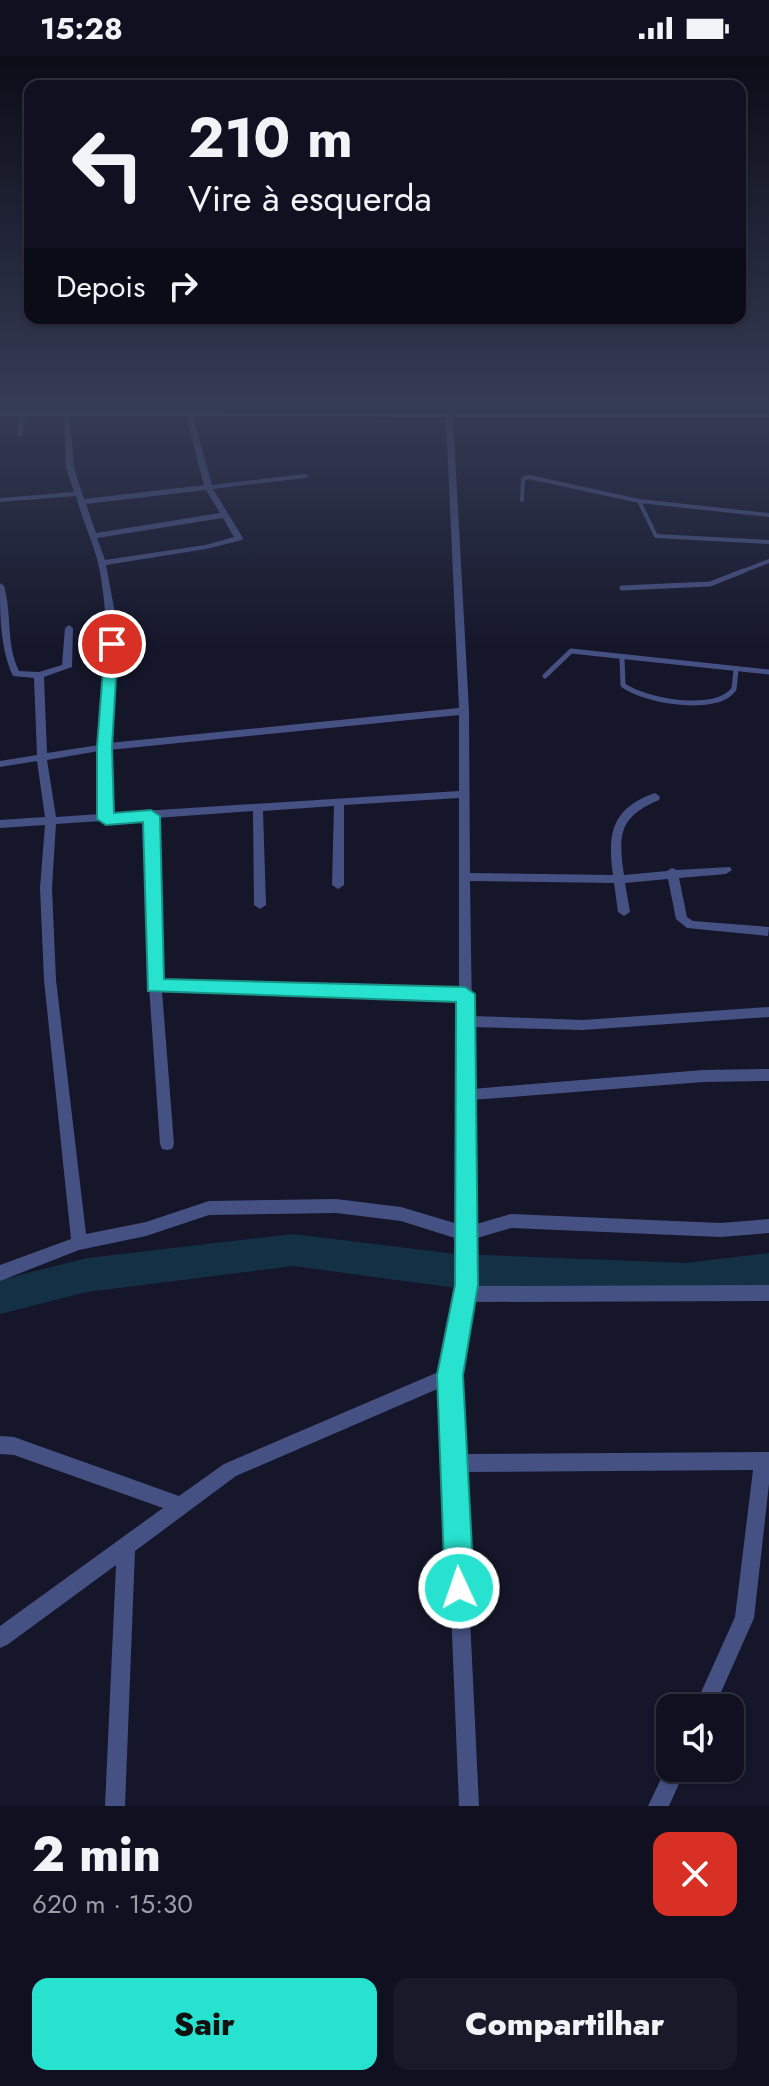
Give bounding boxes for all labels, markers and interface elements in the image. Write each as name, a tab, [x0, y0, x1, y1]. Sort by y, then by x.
text: 15:28	[40, 7, 123, 50]
text: 210 m	[188, 97, 353, 178]
icon: left	[56, 112, 160, 216]
text: Vire à esquerda	[188, 172, 432, 224]
icon: right	[161, 264, 205, 308]
text: Depois	[56, 265, 145, 308]
pin	[78, 610, 146, 678]
icon: arrive	[90, 622, 134, 666]
position arrow	[417, 1546, 501, 1630]
map controls	[656, 1694, 744, 1782]
button: sound	[656, 1694, 744, 1782]
text: 2 min	[32, 1820, 161, 1889]
button: close	[653, 1832, 737, 1916]
text: 620 m · 15:30	[32, 1885, 193, 1923]
button: Sair	[32, 1978, 377, 2070]
button: Compartilhar	[393, 1978, 737, 2070]

